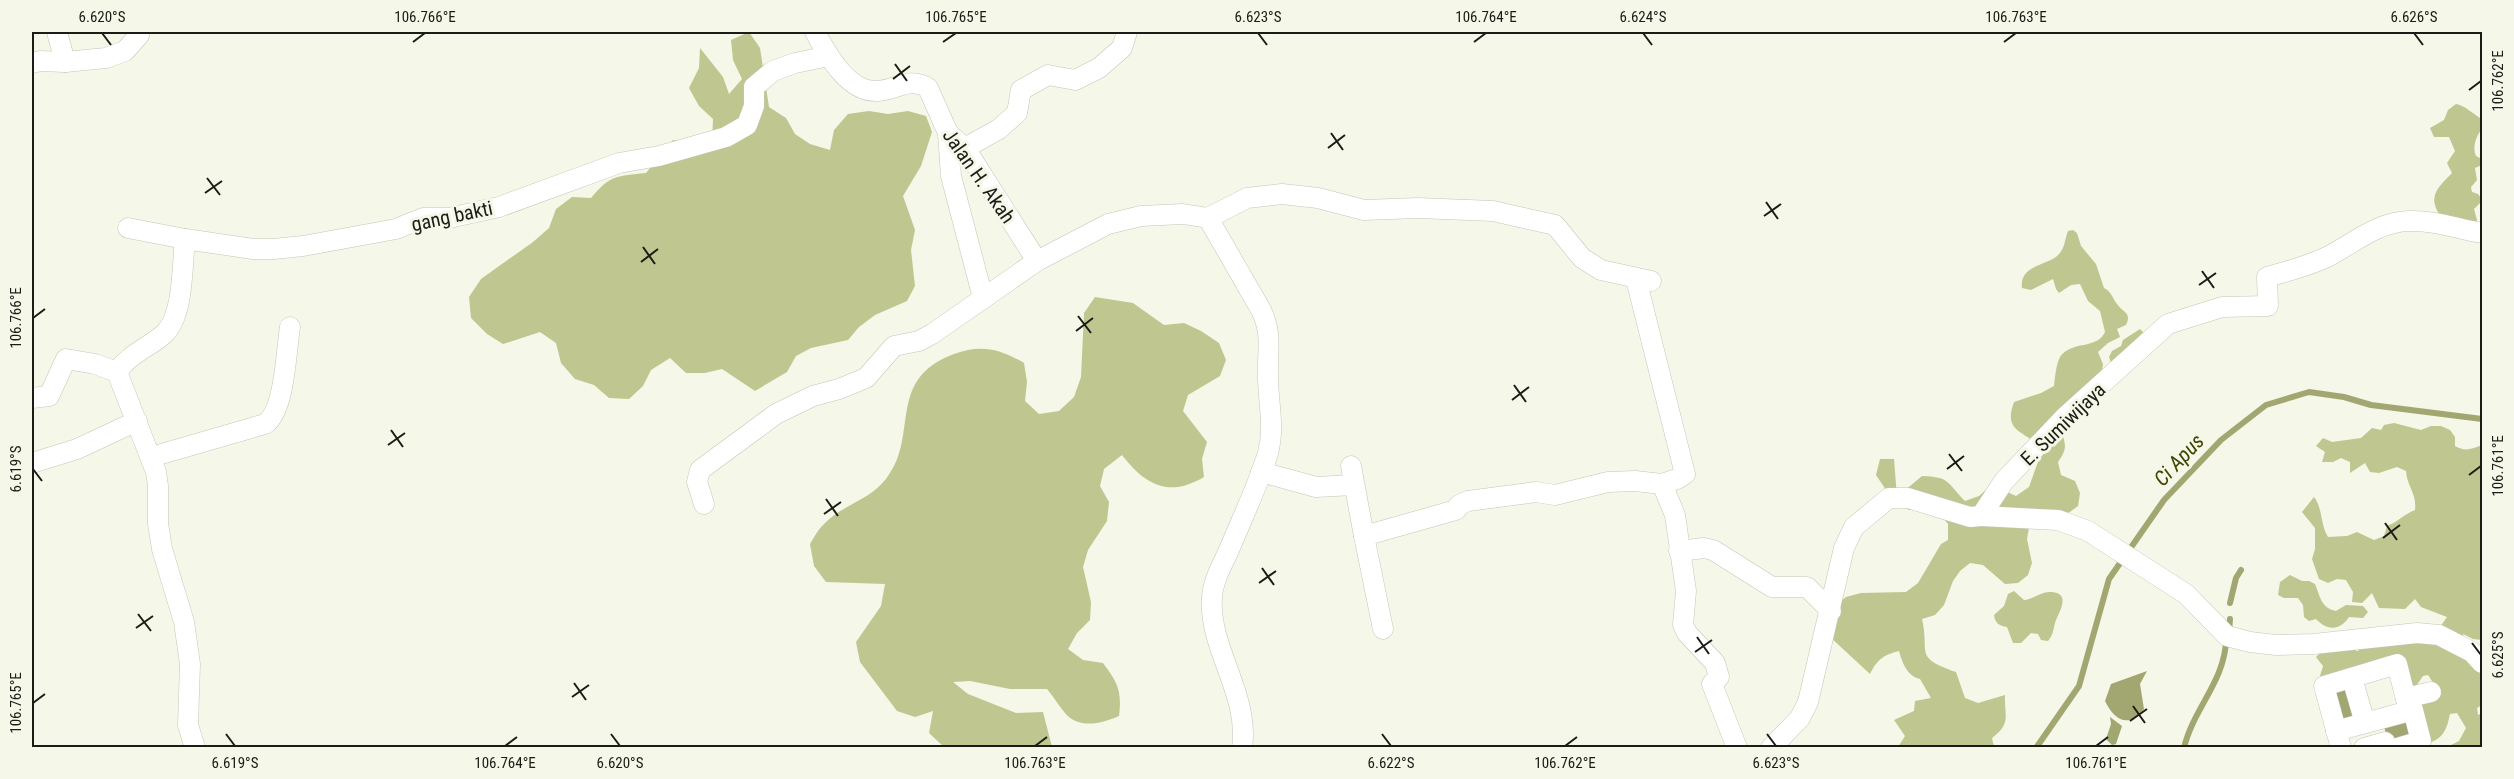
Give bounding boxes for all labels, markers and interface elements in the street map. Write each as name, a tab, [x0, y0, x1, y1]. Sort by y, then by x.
text: 6.620°S	[79, 8, 126, 26]
text: 106.766°E	[394, 8, 456, 26]
text: 106.765°E	[925, 8, 987, 26]
text: 6.623°S	[1235, 8, 1282, 26]
text: 106.764°E	[1455, 8, 1517, 26]
text: 6.624°S	[1620, 8, 1667, 26]
text: 106.763°E	[1985, 8, 2047, 26]
text: 6.626°S	[2391, 8, 2438, 26]
text: 106.762°E	[2489, 50, 2507, 112]
street label: Jalan H. Akah	[938, 124, 1020, 228]
street label: gang bakti	[409, 196, 495, 236]
text: 106.766°E	[7, 287, 25, 349]
street label: E. Sumiwijaya	[2016, 378, 2110, 470]
water label: Ci Apus	[2149, 429, 2209, 491]
text: 106.761°E	[2489, 435, 2507, 497]
text: 6.619°S	[7, 445, 25, 492]
text: 6.625°S	[2489, 631, 2507, 678]
text: 106.765°E	[7, 672, 25, 734]
text: 6.619°S	[212, 754, 259, 772]
text: 106.764°E	[474, 754, 536, 772]
text: 6.620°S	[597, 754, 644, 772]
text: 106.763°E	[1004, 754, 1066, 772]
text: 6.622°S	[1368, 754, 1415, 772]
text: 106.762°E	[1534, 754, 1596, 772]
text: 6.623°S	[1753, 754, 1800, 772]
text: 106.761°E	[2065, 754, 2127, 772]

